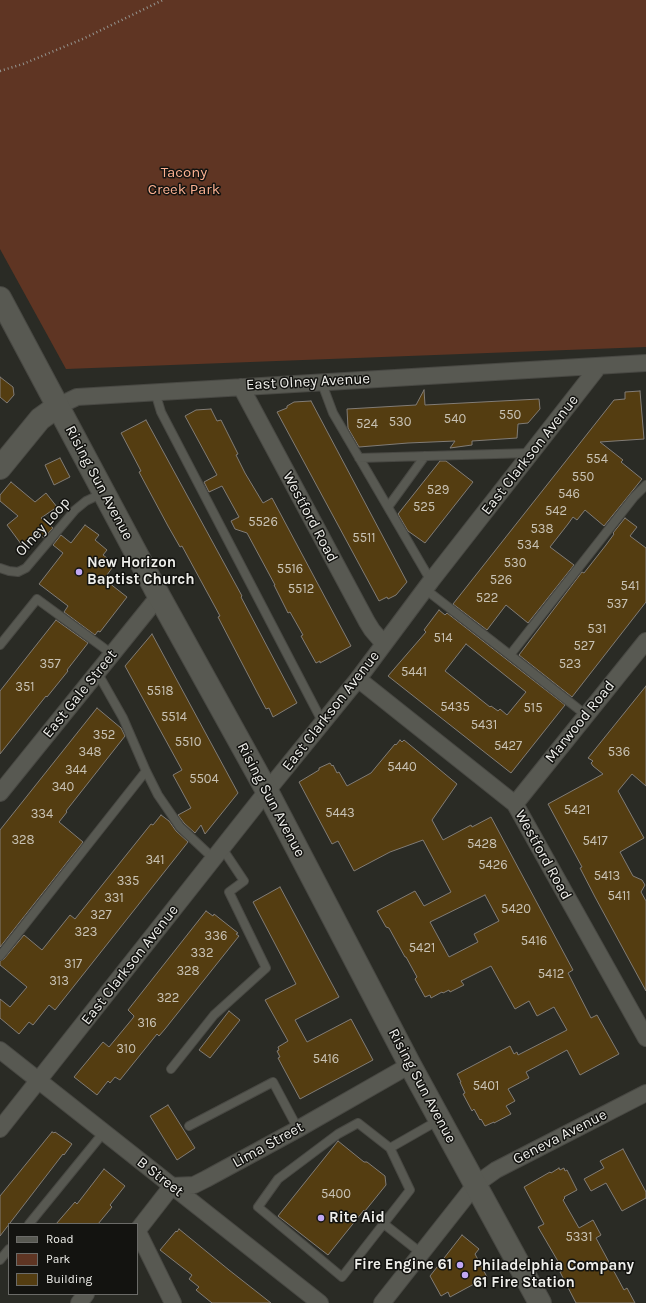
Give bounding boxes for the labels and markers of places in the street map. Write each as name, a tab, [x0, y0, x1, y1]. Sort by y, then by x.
place label: New Horizon Baptist Church	[87, 554, 195, 589]
marker: New Horizon Baptist Church	[74, 567, 84, 577]
place label: Rite Aid	[329, 1209, 385, 1227]
marker: Rite Aid	[316, 1213, 326, 1223]
place label: Fire Engine 61	[354, 1256, 452, 1274]
place label: Philadelphia Company 61 Fire Station	[473, 1257, 634, 1292]
marker: Fire Engine 61	[455, 1260, 465, 1270]
marker: Philadelphia Company 61 Fire Station	[460, 1270, 470, 1280]

